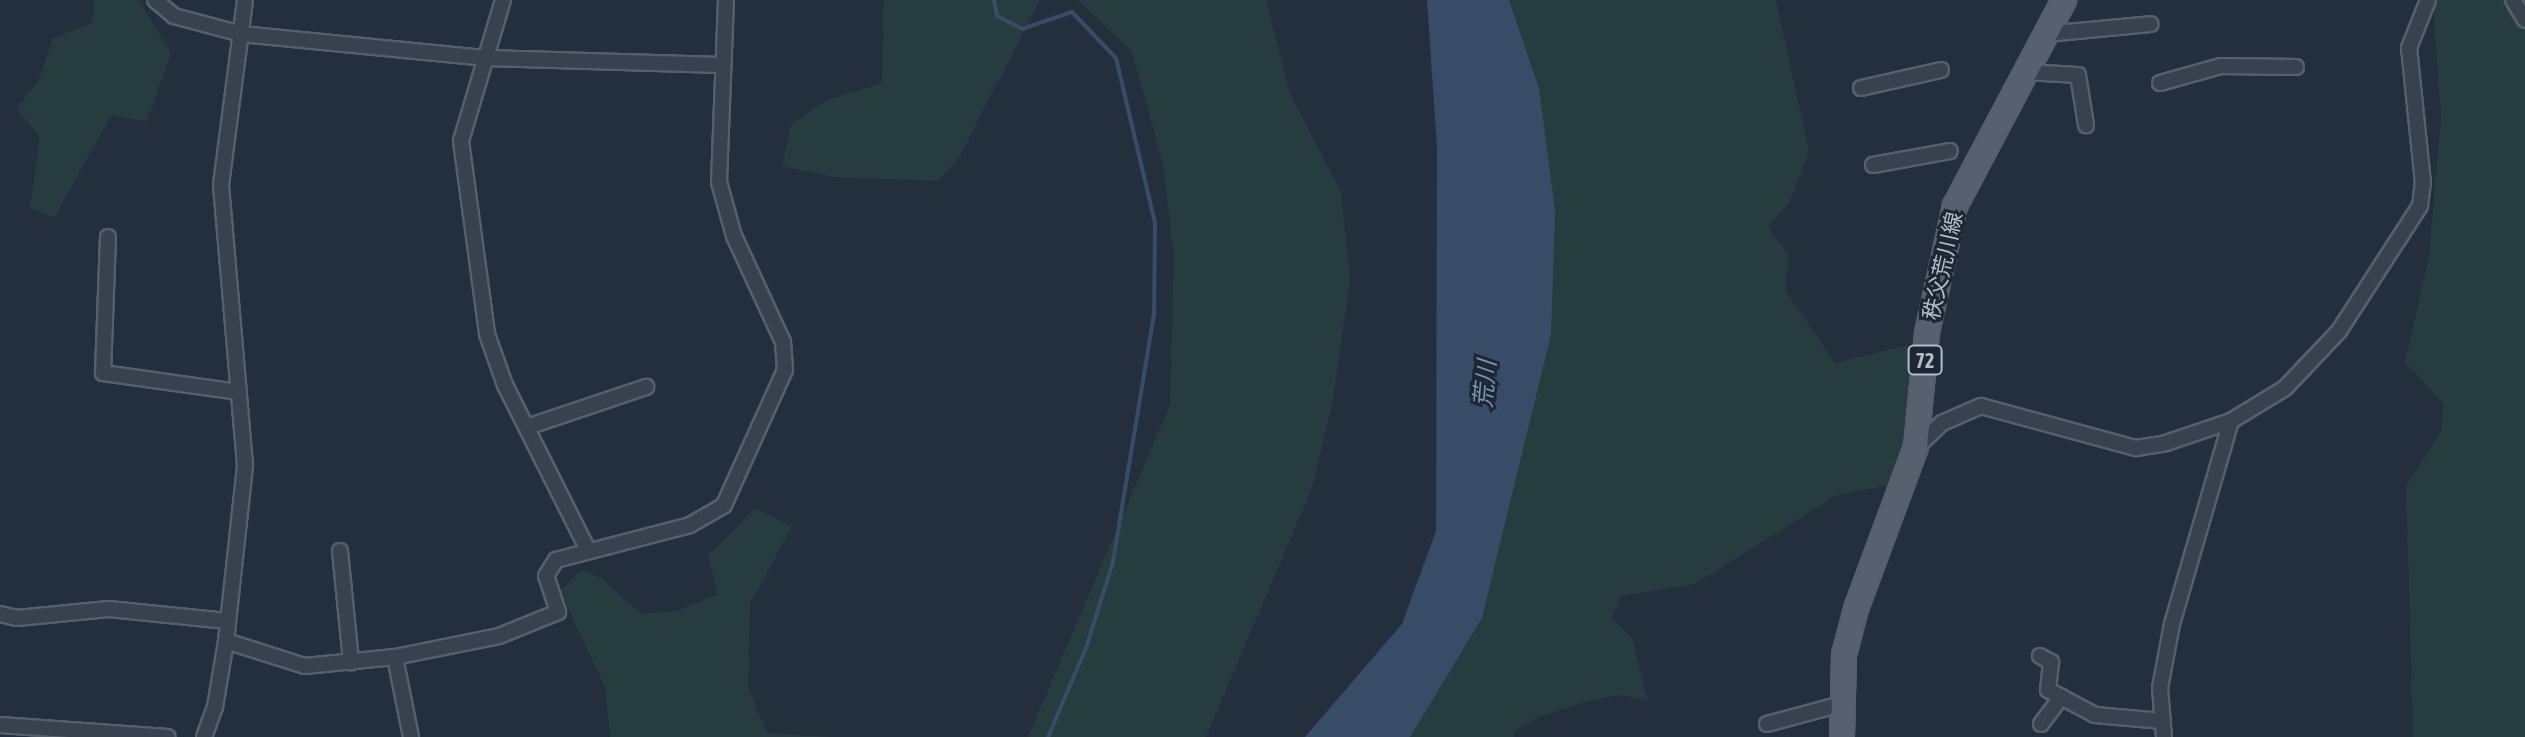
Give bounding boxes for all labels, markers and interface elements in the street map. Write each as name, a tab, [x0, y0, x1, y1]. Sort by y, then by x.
street label: 秩父荒川線	[1918, 209, 1968, 323]
road number: 72	[1907, 344, 1943, 376]
water label: 荒川	[1469, 359, 1501, 409]

